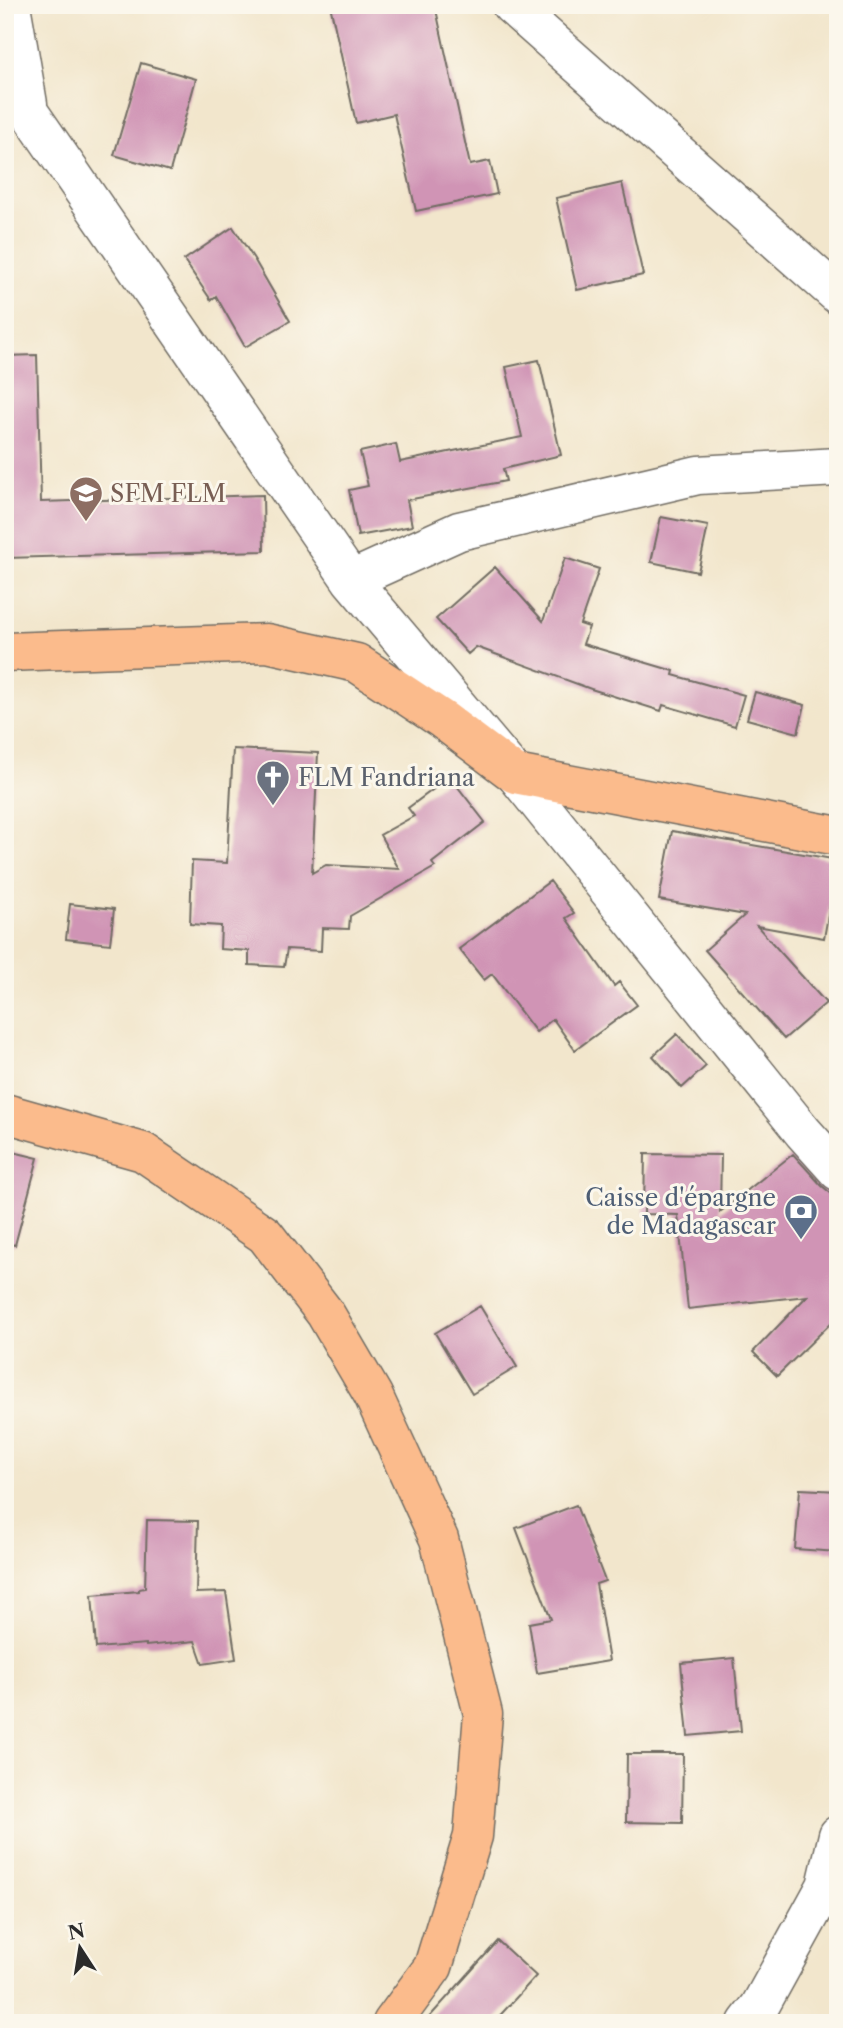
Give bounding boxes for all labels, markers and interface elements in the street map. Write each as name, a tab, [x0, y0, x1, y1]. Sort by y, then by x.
school or university icon: SFM FLM	[67, 474, 105, 523]
place label: SFM FLM	[110, 479, 226, 508]
church icon: FLM Fandriana	[254, 758, 292, 807]
place label: FLM Fandriana	[298, 763, 475, 792]
place label: Caisse d'épargne de Madagascar	[585, 1183, 776, 1240]
bank icon: Caisse d'épargne de Madagascar	[782, 1192, 820, 1241]
north arrow	[46, 1912, 116, 1982]
text: N	[66, 1919, 87, 1945]

